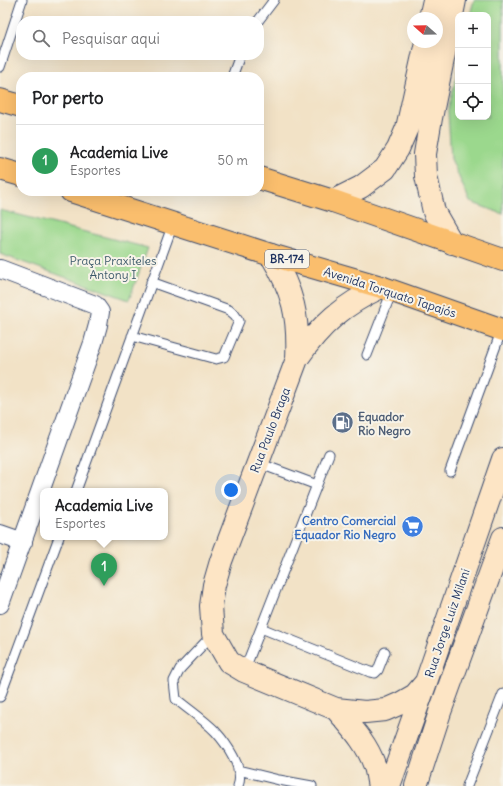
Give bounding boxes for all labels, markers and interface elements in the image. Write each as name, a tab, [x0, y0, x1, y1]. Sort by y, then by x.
north arrow	[407, 12, 443, 48]
map controls	[455, 12, 491, 120]
button: +	[455, 12, 491, 48]
search box	[16, 16, 264, 60]
icon: search	[30, 27, 52, 49]
text: Pesquisar aqui	[62, 29, 160, 48]
button: −	[455, 48, 491, 84]
button: locate	[455, 84, 491, 120]
text: Por perto	[32, 87, 103, 109]
text: Academia Live	[70, 143, 168, 162]
text: 1	[42, 152, 48, 169]
text: 50 m	[217, 152, 248, 169]
text: Esportes	[70, 162, 121, 179]
road number: BR-174	[265, 250, 309, 268]
park label: Praça Praxíteles Antony I	[70, 253, 156, 282]
street label: Avenida Torquato Tapajós	[322, 263, 458, 321]
street label: Rua Paulo Braga	[247, 385, 293, 475]
place label: Equador Rio Negro	[358, 409, 411, 439]
fuel station icon: Equador Rio Negro	[329, 410, 355, 436]
your location	[221, 480, 241, 500]
popup	[40, 488, 168, 540]
text: Academia Live	[55, 496, 153, 515]
place label: Centro Comercial Equador Rio Negro	[294, 513, 396, 543]
supermarket icon: Centro Comercial Equador Rio Negro	[399, 514, 425, 540]
text: Esportes	[55, 515, 106, 532]
pin: 1	[91, 553, 117, 586]
street label: Rua Jorge Luiz Milani	[421, 567, 473, 679]

